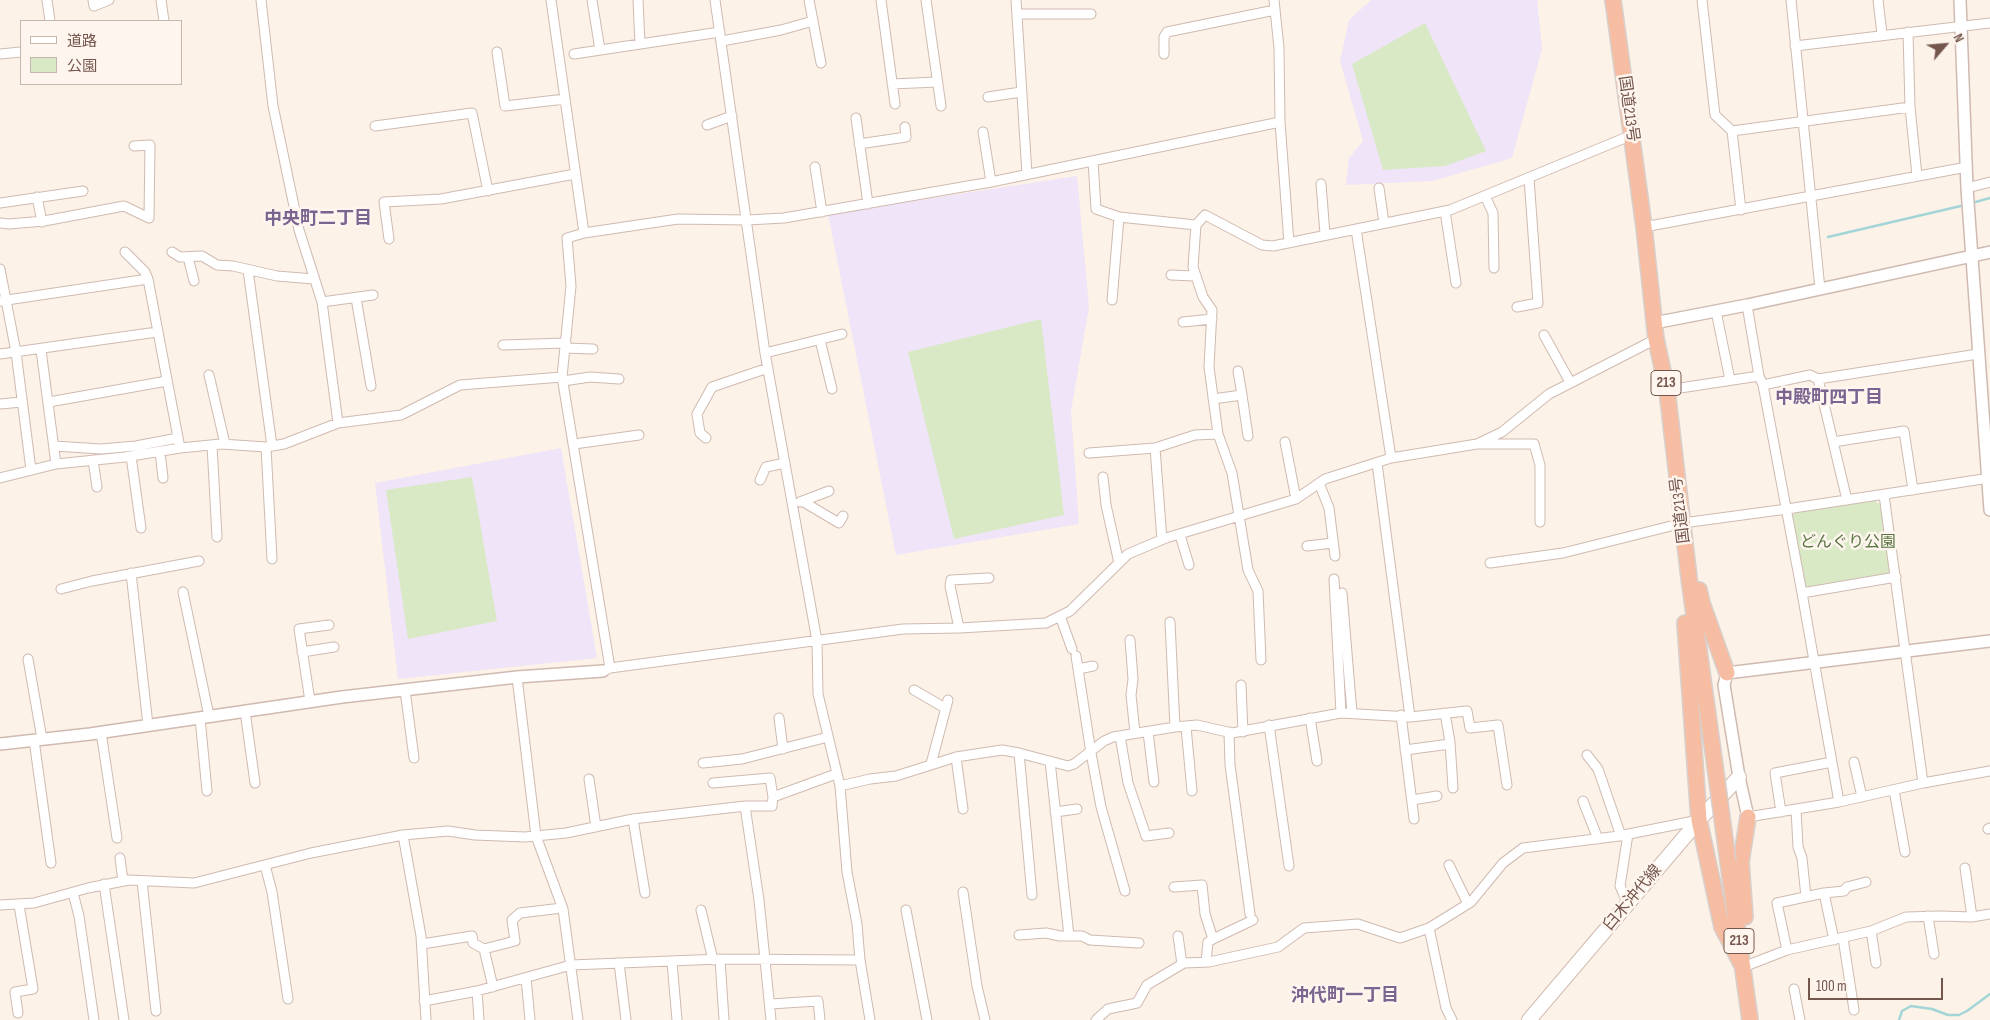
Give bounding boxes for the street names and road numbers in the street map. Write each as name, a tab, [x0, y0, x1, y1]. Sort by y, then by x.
street label: 国道213号	[1614, 75, 1642, 143]
road number: 213	[1651, 370, 1681, 396]
street label: 国道213号	[1667, 476, 1695, 544]
street label: 臼木沖代線	[1600, 861, 1666, 935]
road number: 213	[1724, 928, 1754, 954]

